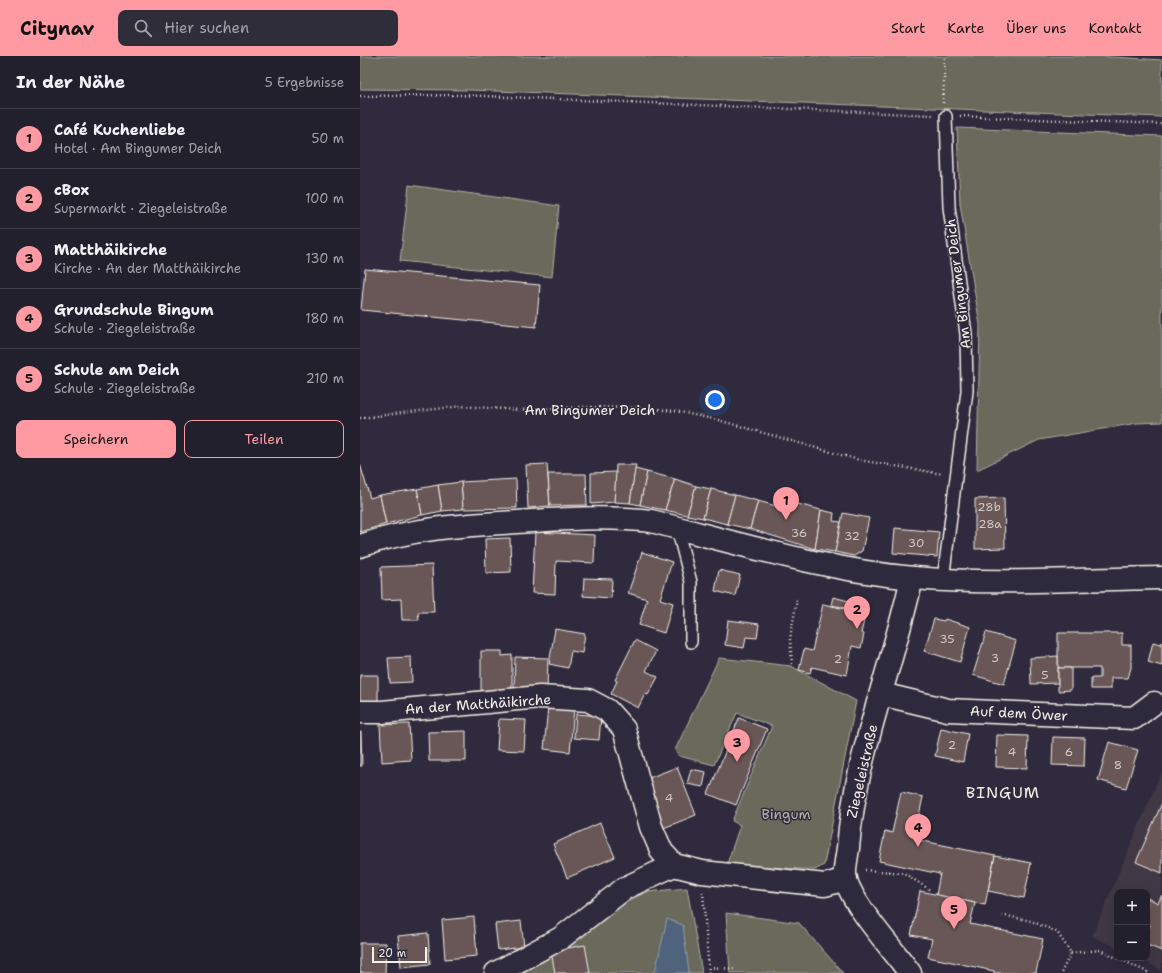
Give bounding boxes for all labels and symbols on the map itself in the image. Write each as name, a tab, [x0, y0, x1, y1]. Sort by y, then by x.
street label: Am Bingumer Deich	[941, 218, 975, 350]
your location	[705, 390, 725, 410]
street label: Am Bingumer Deich	[524, 401, 656, 419]
pin: 1	[773, 487, 799, 520]
house number: 28b	[977, 499, 1001, 515]
house number: 28a	[978, 516, 1002, 532]
house number: 36	[791, 525, 807, 541]
house number: 32	[844, 528, 860, 544]
house number: 30	[908, 535, 924, 551]
pin: 2	[844, 596, 870, 629]
house number: 35	[939, 631, 955, 647]
house number: 3	[991, 650, 999, 666]
house number: 2	[834, 651, 842, 667]
house number: 5	[1041, 667, 1049, 683]
street label: An der Matthäikirche	[404, 690, 552, 718]
street label: Auf dem Öwer	[970, 701, 1069, 725]
street label: Ziegeleistraße	[842, 722, 882, 820]
pin: 3	[724, 729, 750, 762]
house number: 2	[948, 737, 956, 753]
house number: 4	[1008, 744, 1016, 760]
house number: 6	[1065, 744, 1073, 760]
house number: 8	[1114, 757, 1122, 773]
district label: BINGUM	[966, 782, 1040, 803]
house number: 4	[665, 790, 673, 806]
park label: Bingum	[761, 805, 811, 823]
pin: 4	[905, 814, 931, 847]
pin: 5	[941, 896, 967, 929]
scale bar	[372, 945, 427, 964]

